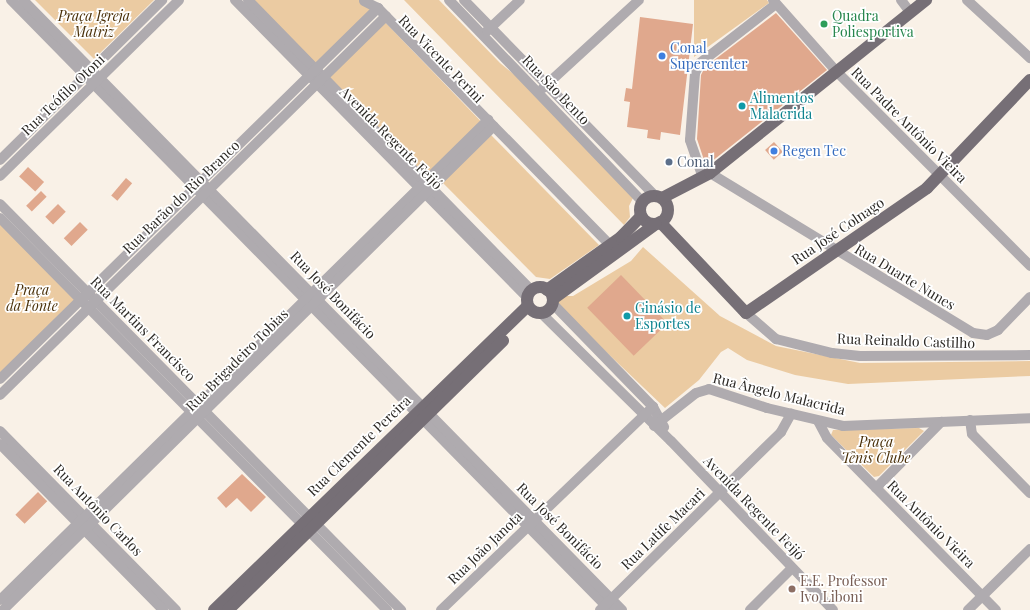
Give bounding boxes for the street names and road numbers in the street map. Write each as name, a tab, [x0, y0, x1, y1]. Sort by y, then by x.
street label: Rua Vicente Perini	[395, 11, 487, 107]
street label: Rua Teófilo Otoni	[18, 51, 108, 139]
street label: Rua São Bento	[519, 52, 593, 128]
street label: Rua Padre Antônio Vieira	[847, 63, 971, 187]
street label: Avenida Regente Feijó	[336, 83, 446, 193]
street label: Rua Barão do Rio Branco	[119, 137, 243, 257]
street label: Rua José Colnago	[789, 194, 887, 268]
street label: Rua Duarte Nunes	[852, 240, 958, 314]
street label: Rua José Bonifácio	[287, 248, 379, 342]
street label: Rua Martins Francisco	[87, 273, 199, 385]
street label: Rua Brigadeiro Tobias	[182, 305, 292, 415]
street label: Rua Reinaldo Castilho	[837, 330, 975, 352]
street label: Rua Ângelo Malacrida	[711, 369, 847, 419]
street label: Rua Clemente Pereira	[304, 392, 414, 500]
street label: Avenida Regente Feijó	[700, 452, 808, 564]
street label: Rua Antônio Carlos	[50, 460, 146, 560]
street label: Rua Antônio Vieira	[883, 476, 979, 572]
street label: Rua José Bonifácio	[513, 479, 607, 573]
street label: Rua Latife Macari	[618, 485, 708, 573]
street label: Rua João Janota	[444, 508, 526, 588]

